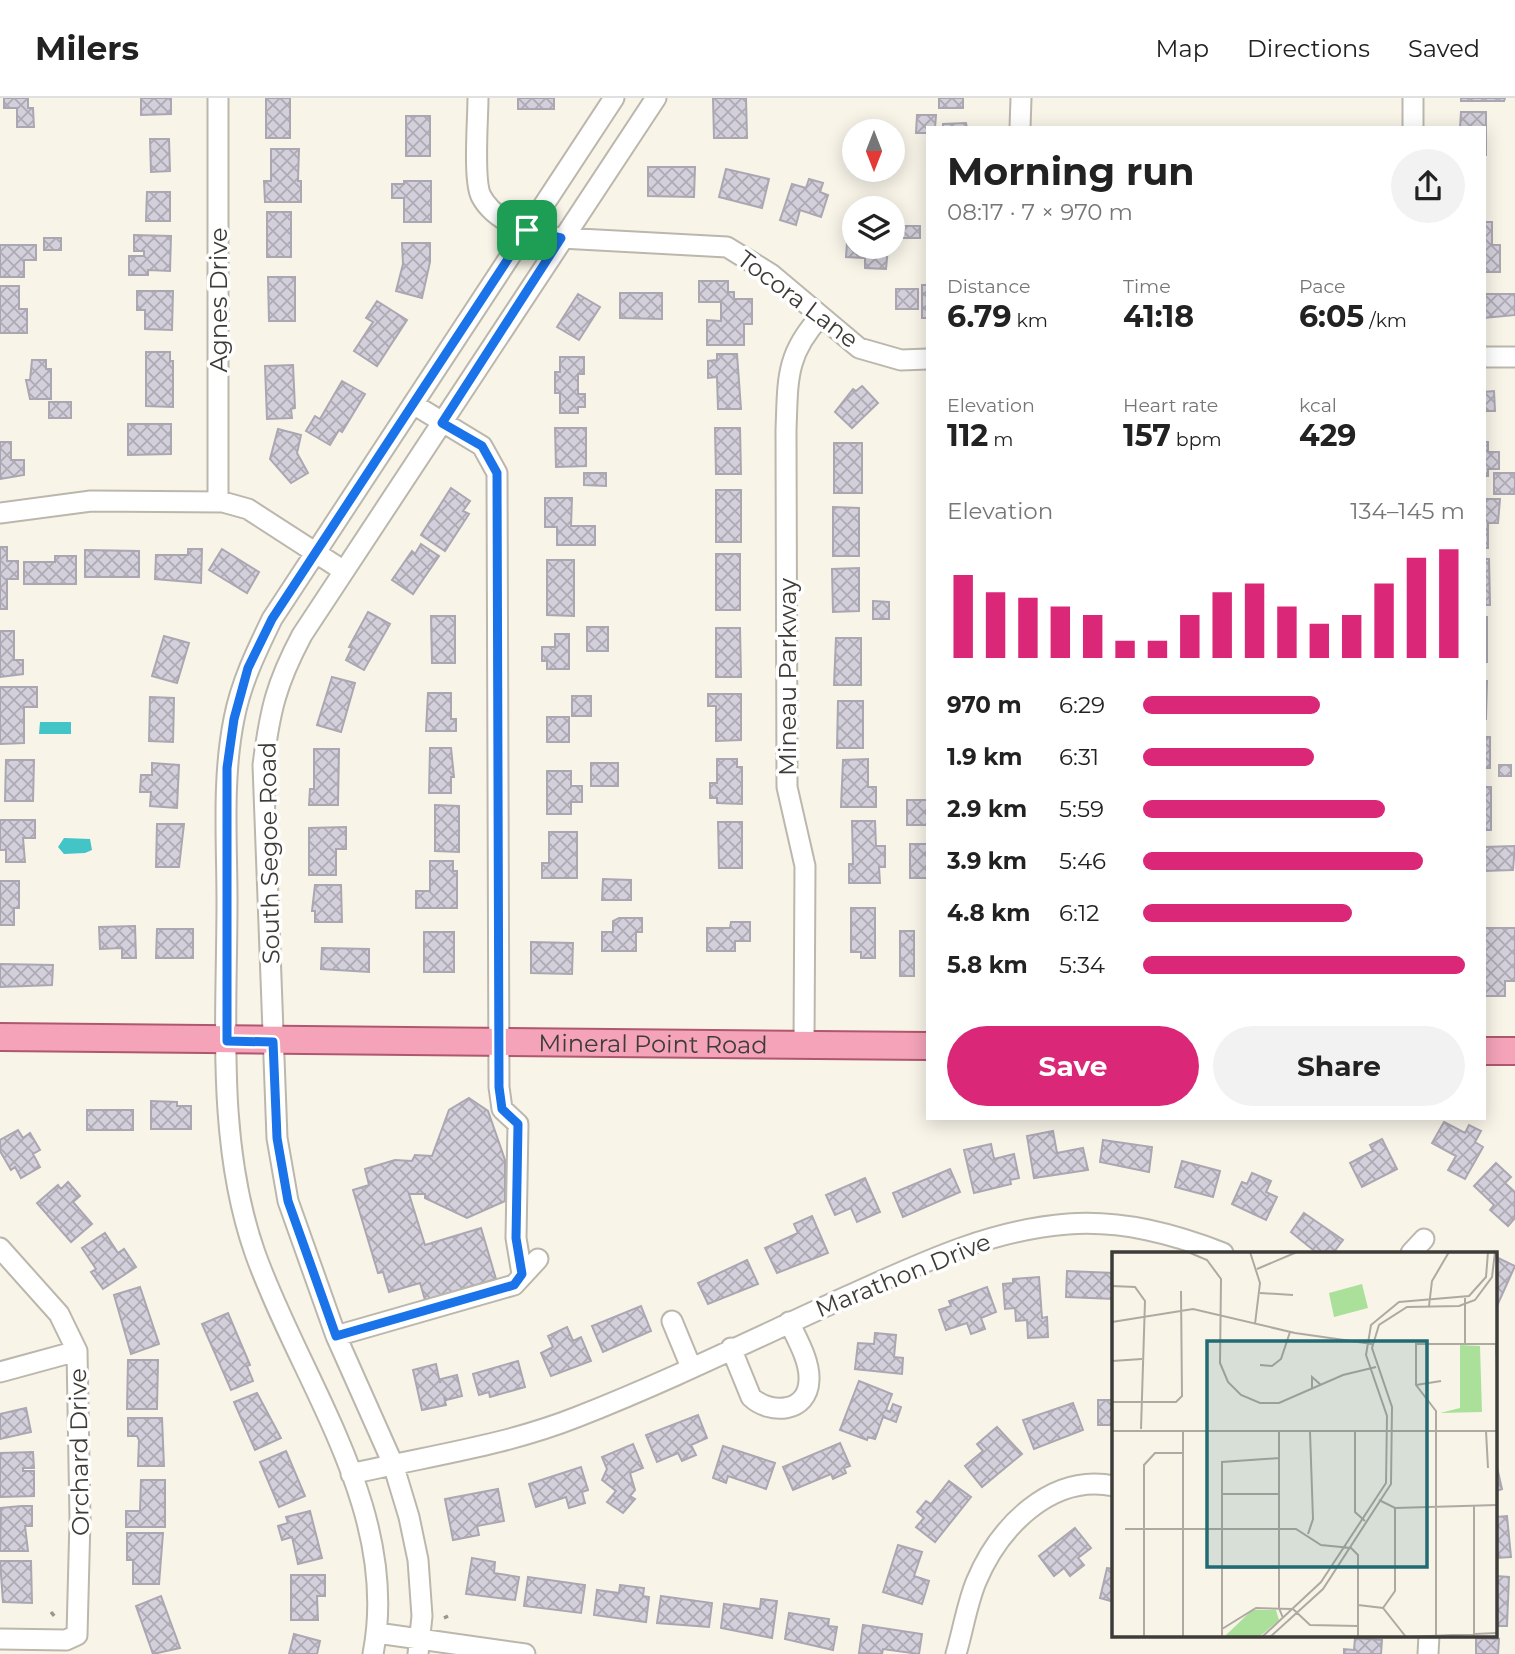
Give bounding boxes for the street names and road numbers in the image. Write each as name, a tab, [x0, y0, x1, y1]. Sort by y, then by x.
street label: Agnes Drive	[204, 227, 233, 373]
street label: Tocora Lane	[732, 244, 864, 354]
street label: Mineau Parkway	[773, 578, 802, 776]
street label: South Segoe Road	[253, 742, 285, 964]
street label: Mineral Point Road	[538, 1028, 768, 1059]
street label: Marathon Drive	[811, 1227, 995, 1323]
street label: Orchard Drive	[63, 1368, 95, 1536]

